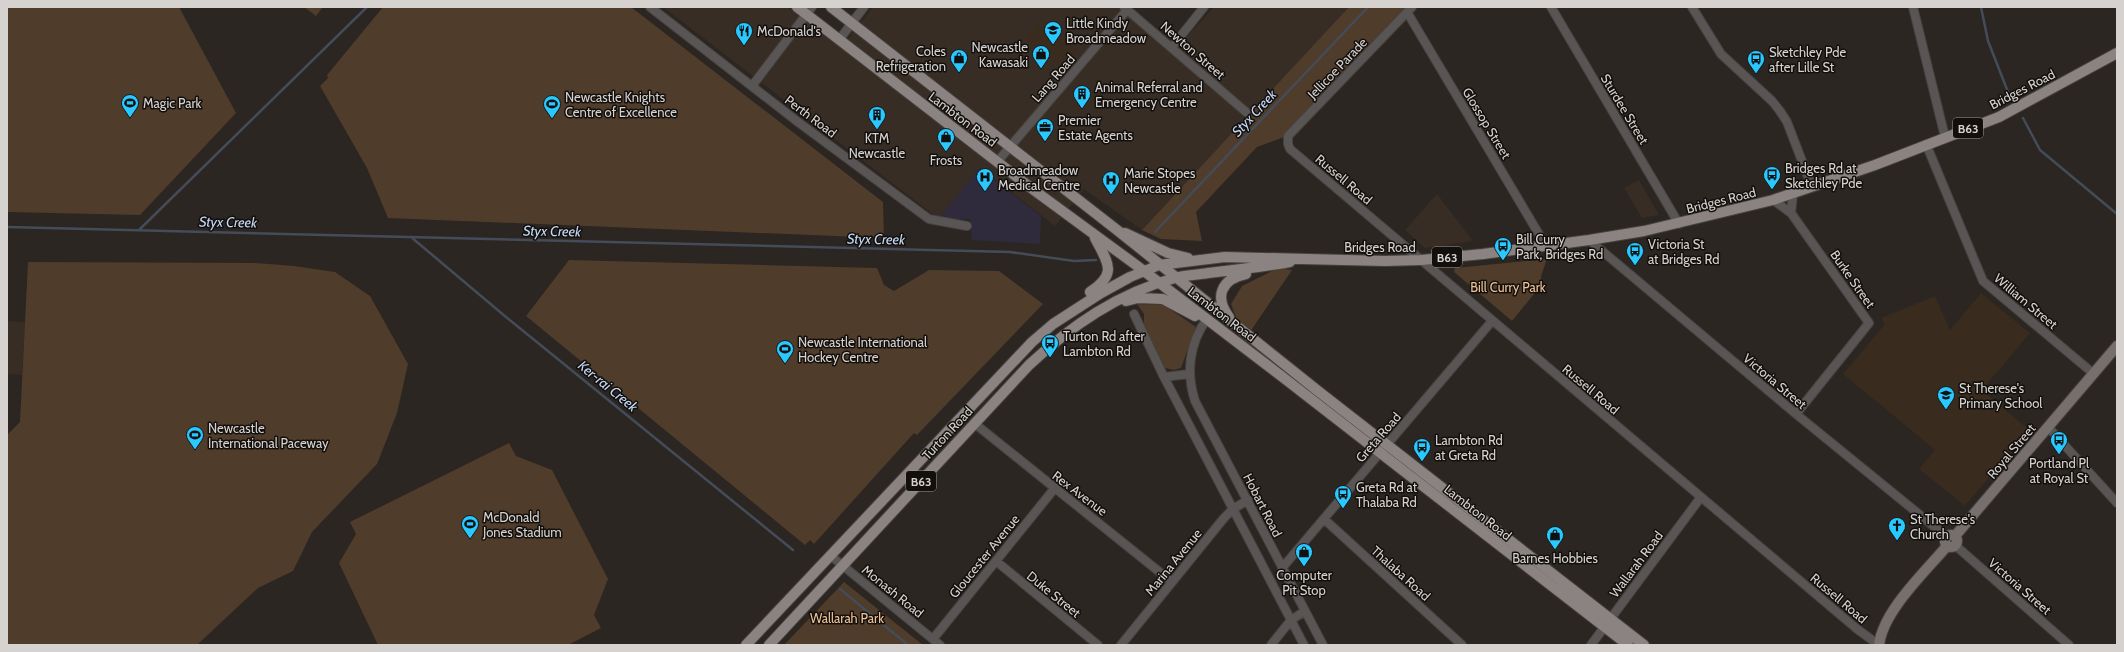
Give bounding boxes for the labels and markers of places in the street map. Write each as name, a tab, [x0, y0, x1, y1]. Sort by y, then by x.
place label: Little Kindy Broadmeadow	[1066, 15, 1147, 46]
school or university icon: Little Kindy Broadmeadow	[1043, 20, 1063, 45]
restaurant icon: McDonald's	[734, 21, 754, 46]
place label: McDonald's	[757, 23, 822, 39]
place label: Newcastle Kawasaki	[971, 39, 1028, 70]
place label: Coles Refrigeration	[876, 43, 947, 74]
shop icon: Newcastle Kawasaki	[1031, 44, 1051, 69]
place label: Sketchley Pde after Lille St	[1769, 44, 1847, 75]
shop icon: Coles Refrigeration	[949, 48, 969, 73]
bus stop icon: Sketchley Pde after Lille St	[1746, 49, 1766, 74]
place label: Animal Referral and Emergency Centre	[1095, 79, 1203, 110]
building icon: Animal Referral and Emergency Centre	[1072, 84, 1092, 109]
place label: Newcastle Knights Centre of Excellence	[565, 89, 677, 120]
sports icon: Magic Park	[120, 93, 140, 118]
sports icon: Newcastle Knights Centre of Excellence	[542, 94, 562, 119]
place label: Magic Park	[143, 95, 202, 111]
building icon: KTM Newcastle	[867, 105, 887, 130]
place label: Premier Estate Agents	[1058, 112, 1133, 143]
office icon: Premier Estate Agents	[1035, 117, 1055, 142]
shop icon: Frosts	[936, 127, 956, 152]
place label: KTM Newcastle	[849, 130, 906, 161]
place label: Frosts	[930, 152, 963, 168]
place label: Bridges Rd at Sketchley Pde	[1785, 160, 1863, 191]
place label: Broadmeadow Medical Centre	[998, 162, 1080, 193]
place label: Marie Stopes Newcastle	[1124, 165, 1196, 196]
bus stop icon: Bridges Rd at Sketchley Pde	[1762, 165, 1782, 190]
hospital icon: Broadmeadow Medical Centre	[975, 167, 995, 192]
hospital icon: Marie Stopes Newcastle	[1101, 170, 1121, 195]
place label: Bill Curry Park, Bridges Rd	[1516, 231, 1603, 262]
bus stop icon: Bill Curry Park, Bridges Rd	[1493, 236, 1513, 261]
place label: Victoria St at Bridges Rd	[1648, 236, 1719, 267]
bus stop icon: Victoria St at Bridges Rd	[1625, 241, 1645, 266]
place label: Turton Rd after Lambton Rd	[1063, 328, 1146, 359]
bus stop icon: Turton Rd after Lambton Rd	[1040, 333, 1060, 358]
place label: Newcastle International Hockey Centre	[798, 334, 927, 365]
sports icon: Newcastle International Hockey Centre	[775, 339, 795, 364]
place label: St Therese's Primary School	[1959, 380, 2042, 411]
school or university icon: St Therese's Primary School	[1936, 385, 1956, 410]
place label: Newcastle International Paceway	[208, 420, 329, 451]
sports icon: Newcastle International Paceway	[185, 425, 205, 450]
bus stop icon: Portland Pl at Royal St	[2049, 430, 2069, 455]
place label: Lambton Rd at Greta Rd	[1435, 432, 1503, 463]
bus stop icon: Lambton Rd at Greta Rd	[1412, 437, 1432, 462]
place label: Portland Pl at Royal St	[2029, 455, 2089, 486]
place label: Greta Rd at Thalaba Rd	[1356, 479, 1418, 510]
bus stop icon: Greta Rd at Thalaba Rd	[1333, 484, 1353, 509]
place label: McDonald Jones Stadium	[482, 509, 562, 540]
place label: St Therese's Church	[1910, 511, 1976, 542]
sports icon: McDonald Jones Stadium	[460, 514, 480, 539]
church icon: St Therese's Church	[1887, 516, 1907, 541]
shop icon: Barnes Hobbies	[1545, 525, 1565, 550]
shop icon: Computer Pit Stop	[1294, 542, 1314, 567]
place label: Barnes Hobbies	[1512, 550, 1598, 566]
place label: Computer Pit Stop	[1276, 567, 1333, 598]

